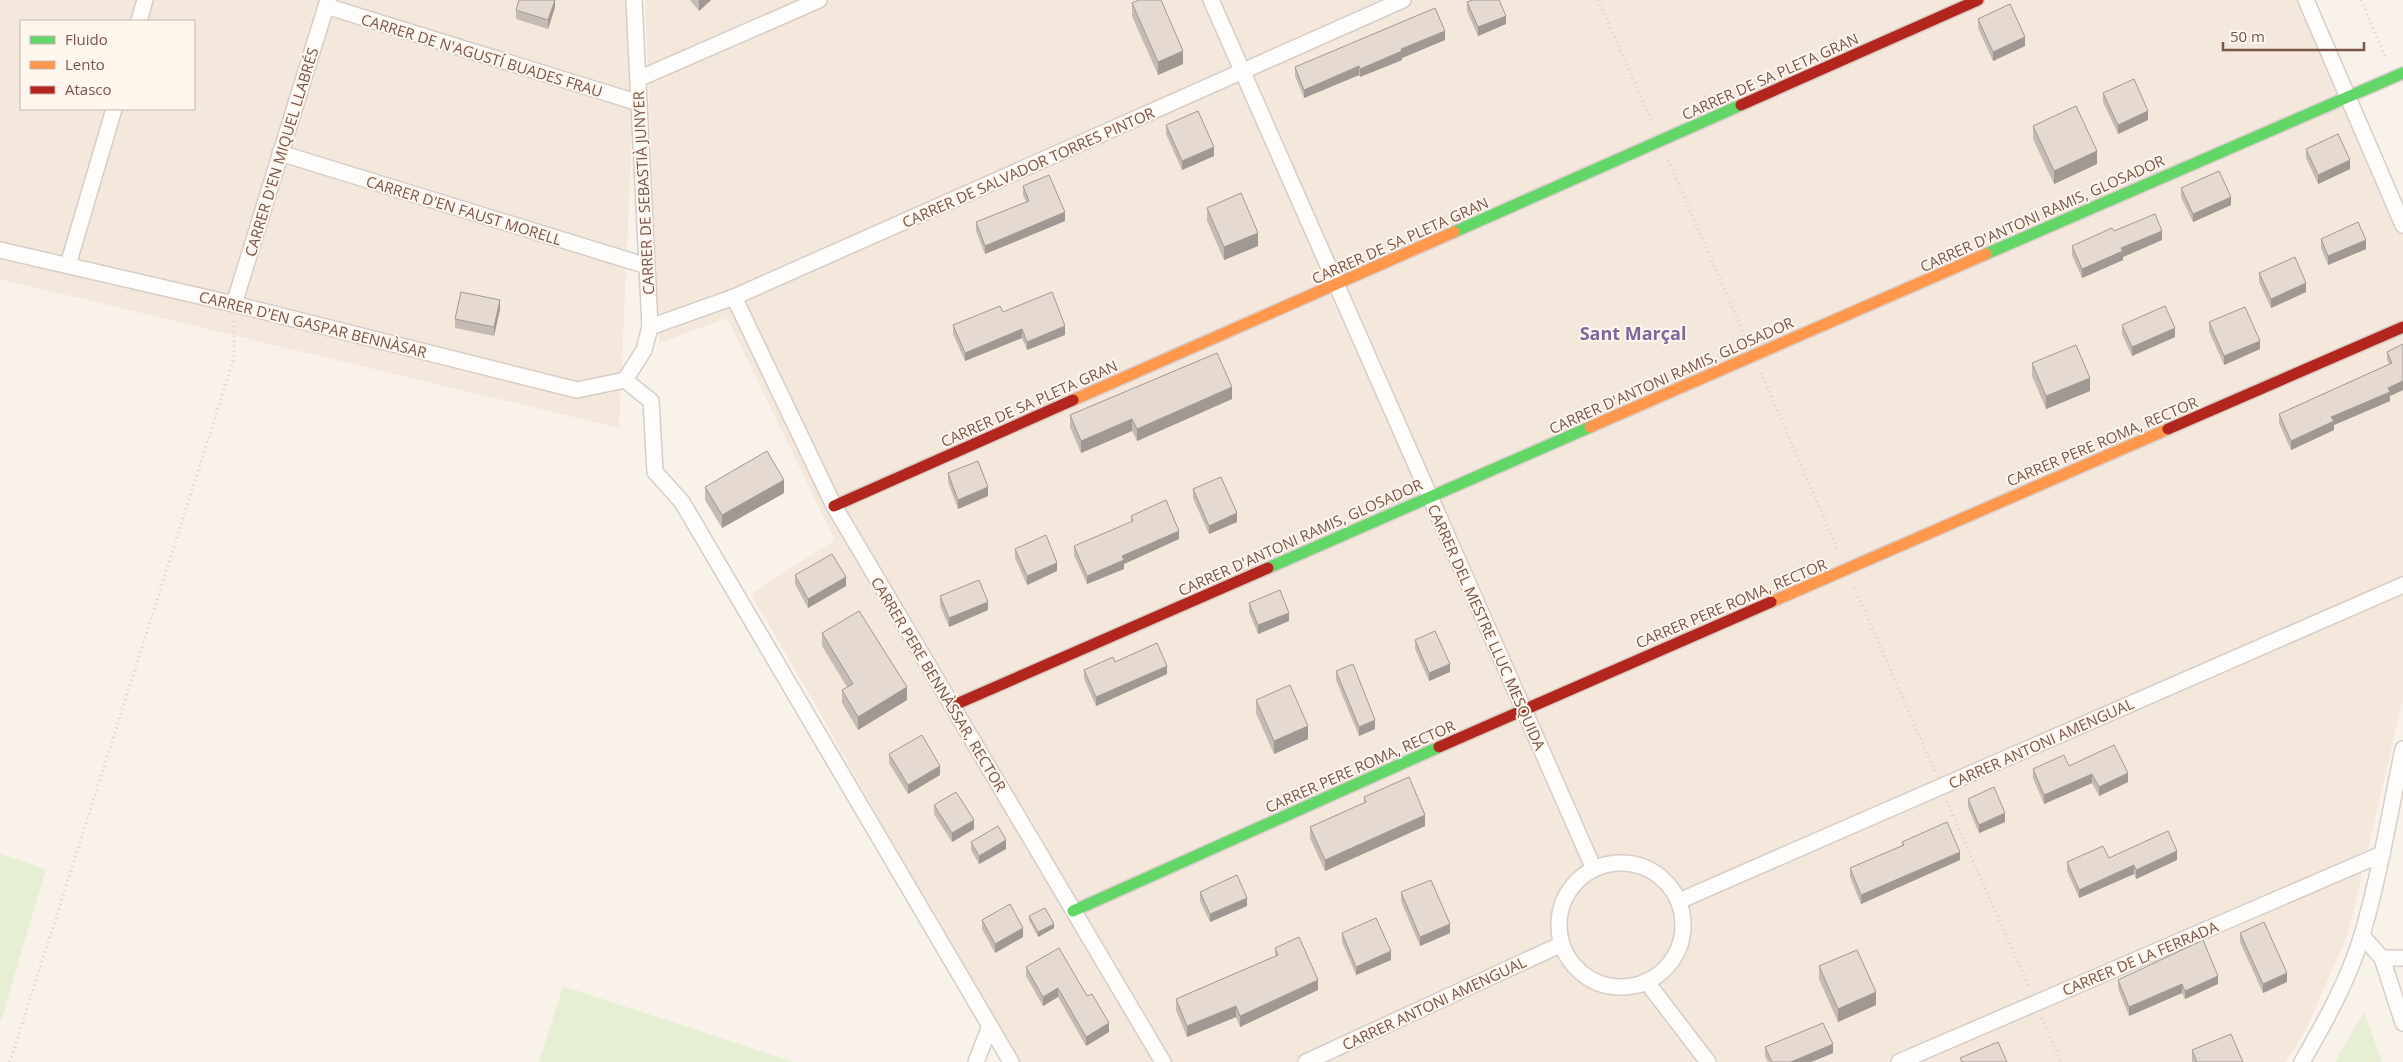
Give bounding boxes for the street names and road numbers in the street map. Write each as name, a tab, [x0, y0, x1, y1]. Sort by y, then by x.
street label: CARRER DE N'AGUSTÍ BUADES FRAU	[359, 9, 605, 101]
street label: CARRER DE SA PLETA GRAN	[1678, 28, 1862, 124]
street label: CARRER D'EN MIQUEL LLABRÉS	[240, 45, 322, 259]
street label: CARRER DE SEBASTIÀ JUNYER	[628, 90, 658, 295]
street label: CARRER DE SALVADOR TORRES PINTOR	[899, 102, 1158, 232]
street label: CARRER D'ANTONI RAMIS, GLOSADOR	[1917, 150, 2168, 276]
street label: CARRER D'EN FAUST MORELL	[364, 171, 564, 249]
street label: CARRER DE SA PLETA GRAN	[1308, 192, 1492, 288]
street label: CARRER D'EN GASPAR BENNÀSAR	[197, 286, 430, 362]
street label: CARRER D'ANTONI RAMIS, GLOSADOR	[1546, 312, 1797, 438]
street label: CARRER DE SA PLETA GRAN	[937, 355, 1121, 451]
street label: CARRER PERE ROMA, RECTOR	[2003, 391, 2201, 490]
street label: CARRER D'ANTONI RAMIS, GLOSADOR	[1175, 474, 1426, 600]
street label: CARRER DEL MESTRE LLUC MESQUIDA	[1424, 501, 1551, 753]
street label: CARRER PERE ROMA, RECTOR	[1632, 553, 1830, 652]
street label: CARRER PERE BENNÀSSAR, RECTOR	[867, 573, 1012, 796]
street label: CARRER ANTONI AMENGUAL	[1945, 693, 2137, 793]
street label: CARRER PERE ROMA, RECTOR	[1262, 715, 1459, 817]
street label: CARRER DE LA FERRADA	[2059, 916, 2222, 1000]
street label: CARRER ANTONI AMENGUAL	[1339, 951, 1529, 1054]

